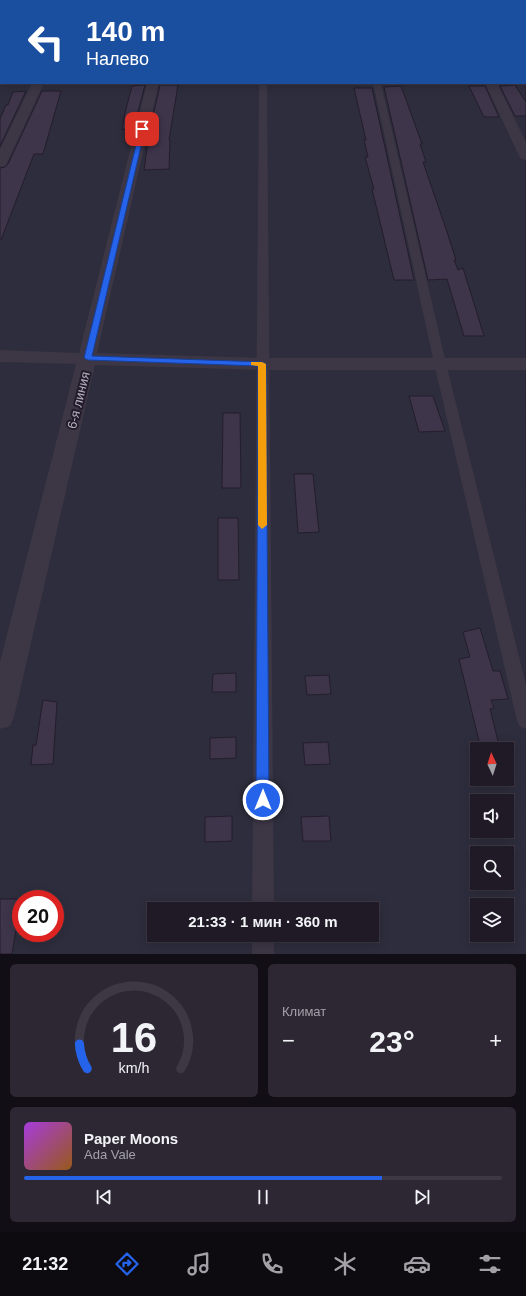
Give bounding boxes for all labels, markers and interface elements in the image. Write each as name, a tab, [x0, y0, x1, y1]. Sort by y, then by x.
icon: left	[20, 16, 72, 68]
text: 140 m	[86, 16, 165, 47]
text: Налево	[86, 49, 149, 69]
pin	[125, 112, 159, 146]
icon: arrive	[131, 118, 153, 140]
street label: 6-я линия	[64, 370, 93, 430]
north arrow	[470, 742, 514, 786]
map controls	[470, 742, 514, 942]
position arrow	[242, 779, 284, 821]
button: sound	[470, 794, 514, 838]
button: search	[470, 846, 514, 890]
speed limit sign: 20	[12, 890, 64, 942]
button: layers	[470, 898, 514, 942]
text: 21:33 · 1 мин · 360 m	[188, 913, 338, 930]
text: Климат	[282, 1004, 326, 1019]
text: 16	[111, 1013, 157, 1060]
text: 23°	[369, 1025, 415, 1058]
text: −	[282, 1028, 295, 1053]
text: +	[489, 1028, 502, 1053]
text: km/h	[119, 1059, 150, 1075]
text: Paper Moons	[84, 1130, 178, 1147]
text: Ada Vale	[84, 1147, 136, 1162]
icon: previous	[93, 1186, 115, 1208]
icon: pause	[252, 1186, 274, 1208]
icon: next	[411, 1186, 433, 1208]
icon: directions	[113, 1250, 141, 1278]
icon: music	[185, 1250, 213, 1278]
icon: phone	[258, 1250, 286, 1278]
icon: climate	[331, 1250, 359, 1278]
icon: car	[403, 1250, 431, 1278]
icon: filters	[476, 1250, 504, 1278]
text: 21:32	[22, 1254, 68, 1274]

